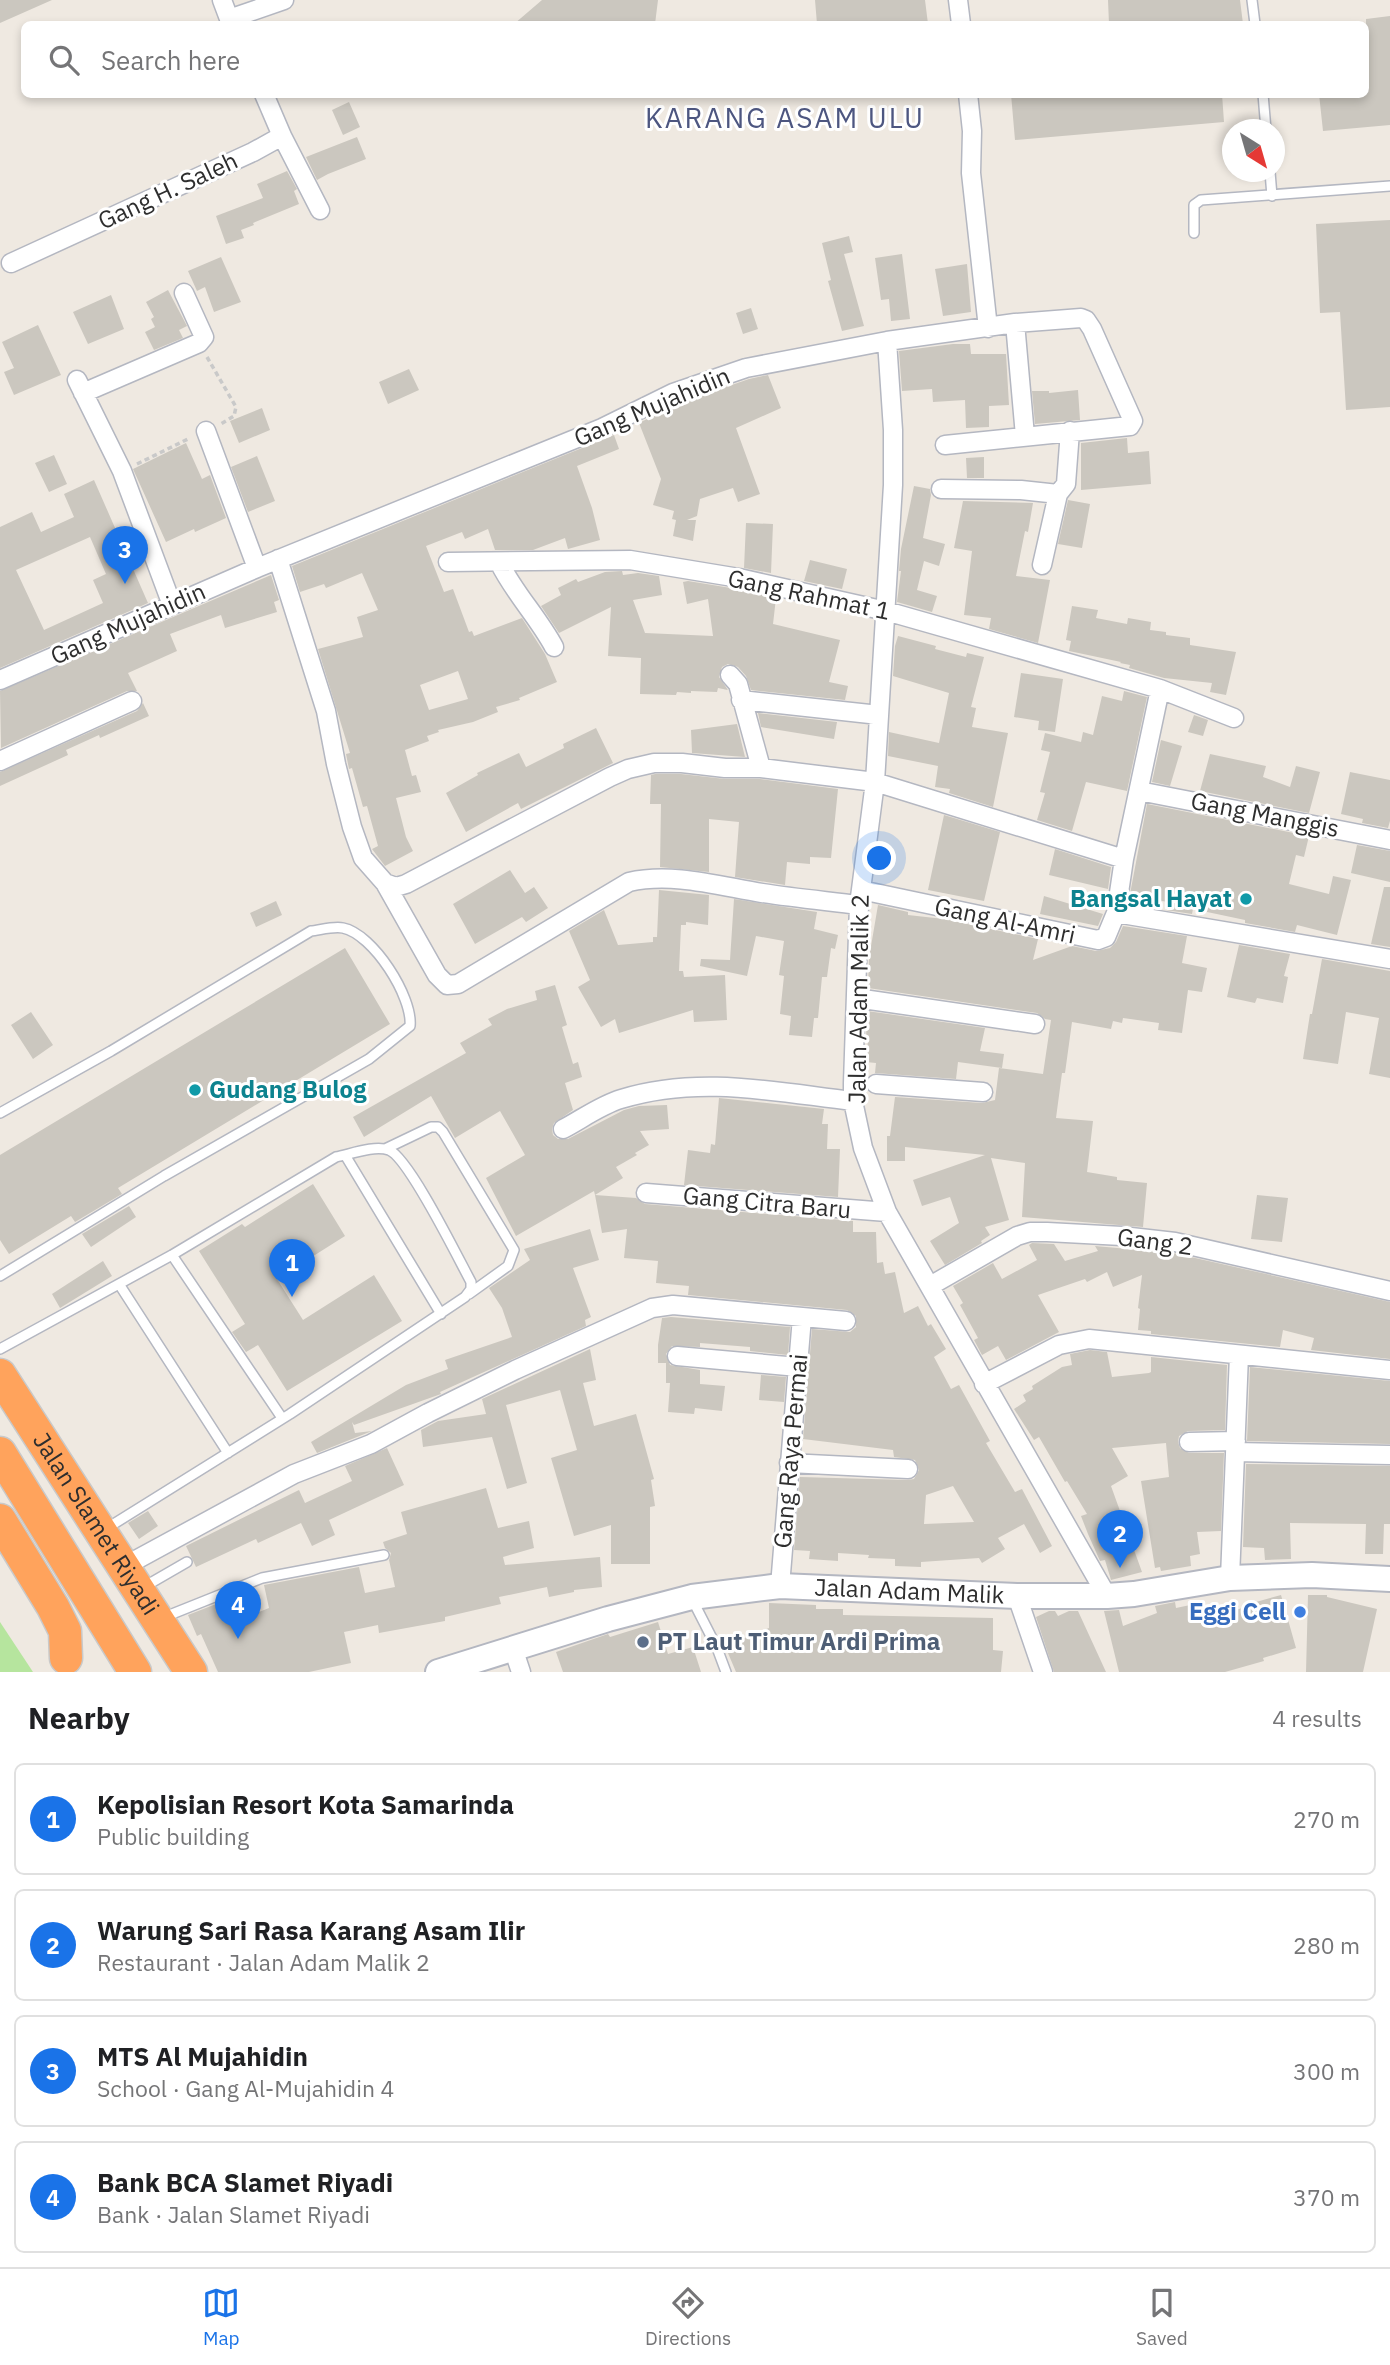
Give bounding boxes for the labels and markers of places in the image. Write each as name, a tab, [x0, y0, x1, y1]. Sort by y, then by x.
pin: 3	[102, 526, 148, 584]
place label: Bangsal Hayat	[1070, 882, 1232, 914]
marker: Bangsal Hayat	[1238, 891, 1254, 907]
place label: Gudang Bulog	[209, 1073, 367, 1105]
marker: Gudang Bulog	[187, 1082, 203, 1098]
pin: 1	[269, 1239, 315, 1297]
pin: 2	[1097, 1510, 1143, 1568]
pin: 4	[215, 1581, 261, 1639]
place label: Eggi Cell	[1189, 1595, 1286, 1627]
marker: Eggi Cell	[1292, 1604, 1308, 1620]
place label: PT Laut Timur Ardi Prima	[657, 1625, 940, 1657]
marker: PT Laut Timur Ardi Prima	[635, 1634, 651, 1650]

